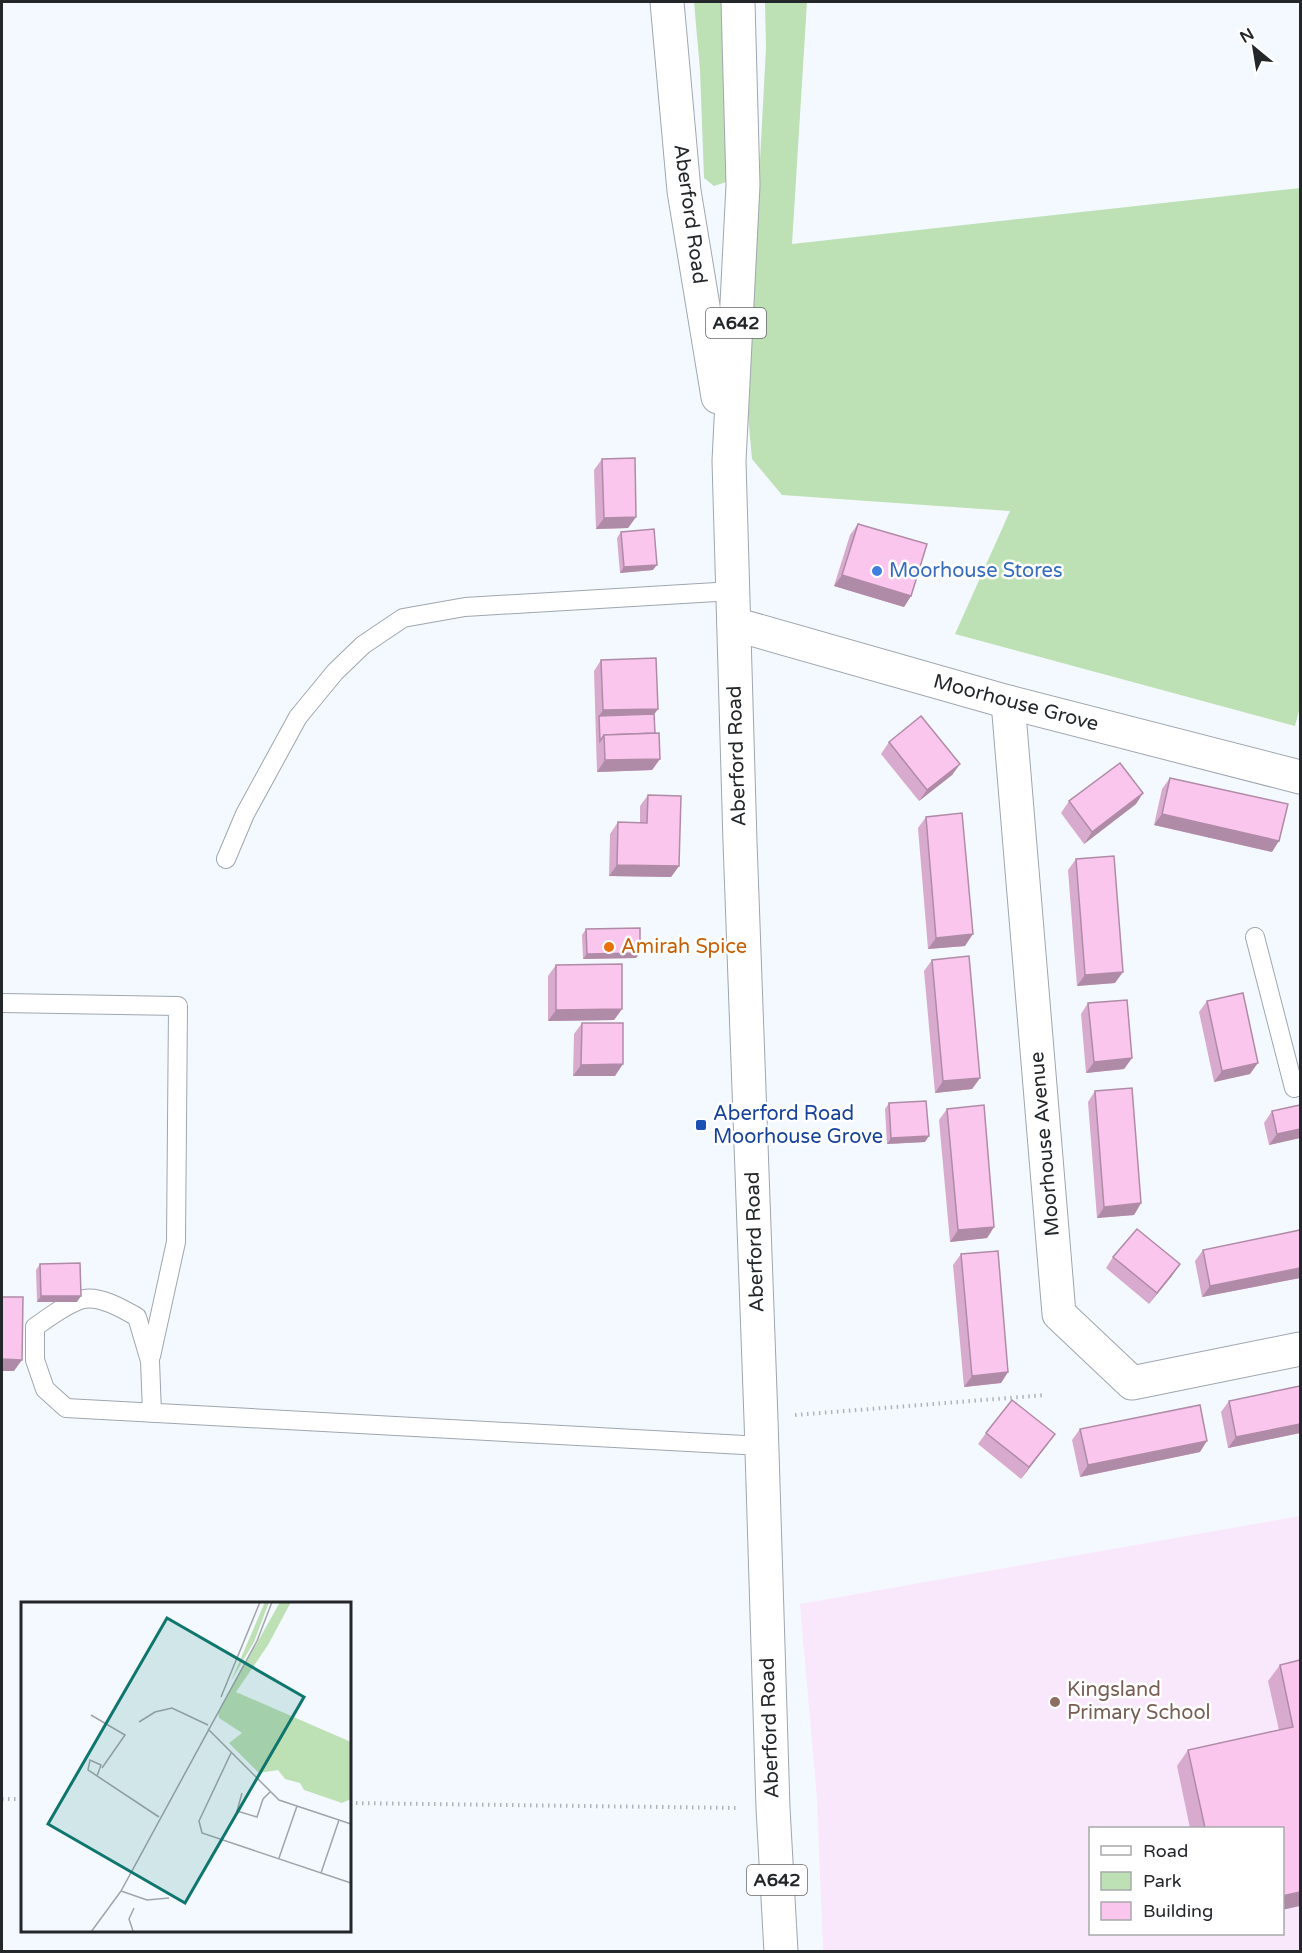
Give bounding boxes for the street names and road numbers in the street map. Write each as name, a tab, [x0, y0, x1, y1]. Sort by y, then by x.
street label: Aberford Road	[668, 142, 712, 286]
road number: A642	[706, 308, 766, 338]
street label: Moorhouse Grove	[931, 669, 1101, 737]
street label: Aberford Road	[723, 685, 751, 827]
street label: Moorhouse Avenue	[1025, 1051, 1065, 1237]
street label: Aberford Road	[741, 1171, 769, 1313]
street label: Aberford Road	[756, 1657, 784, 1799]
road number: A642	[747, 1865, 807, 1895]

